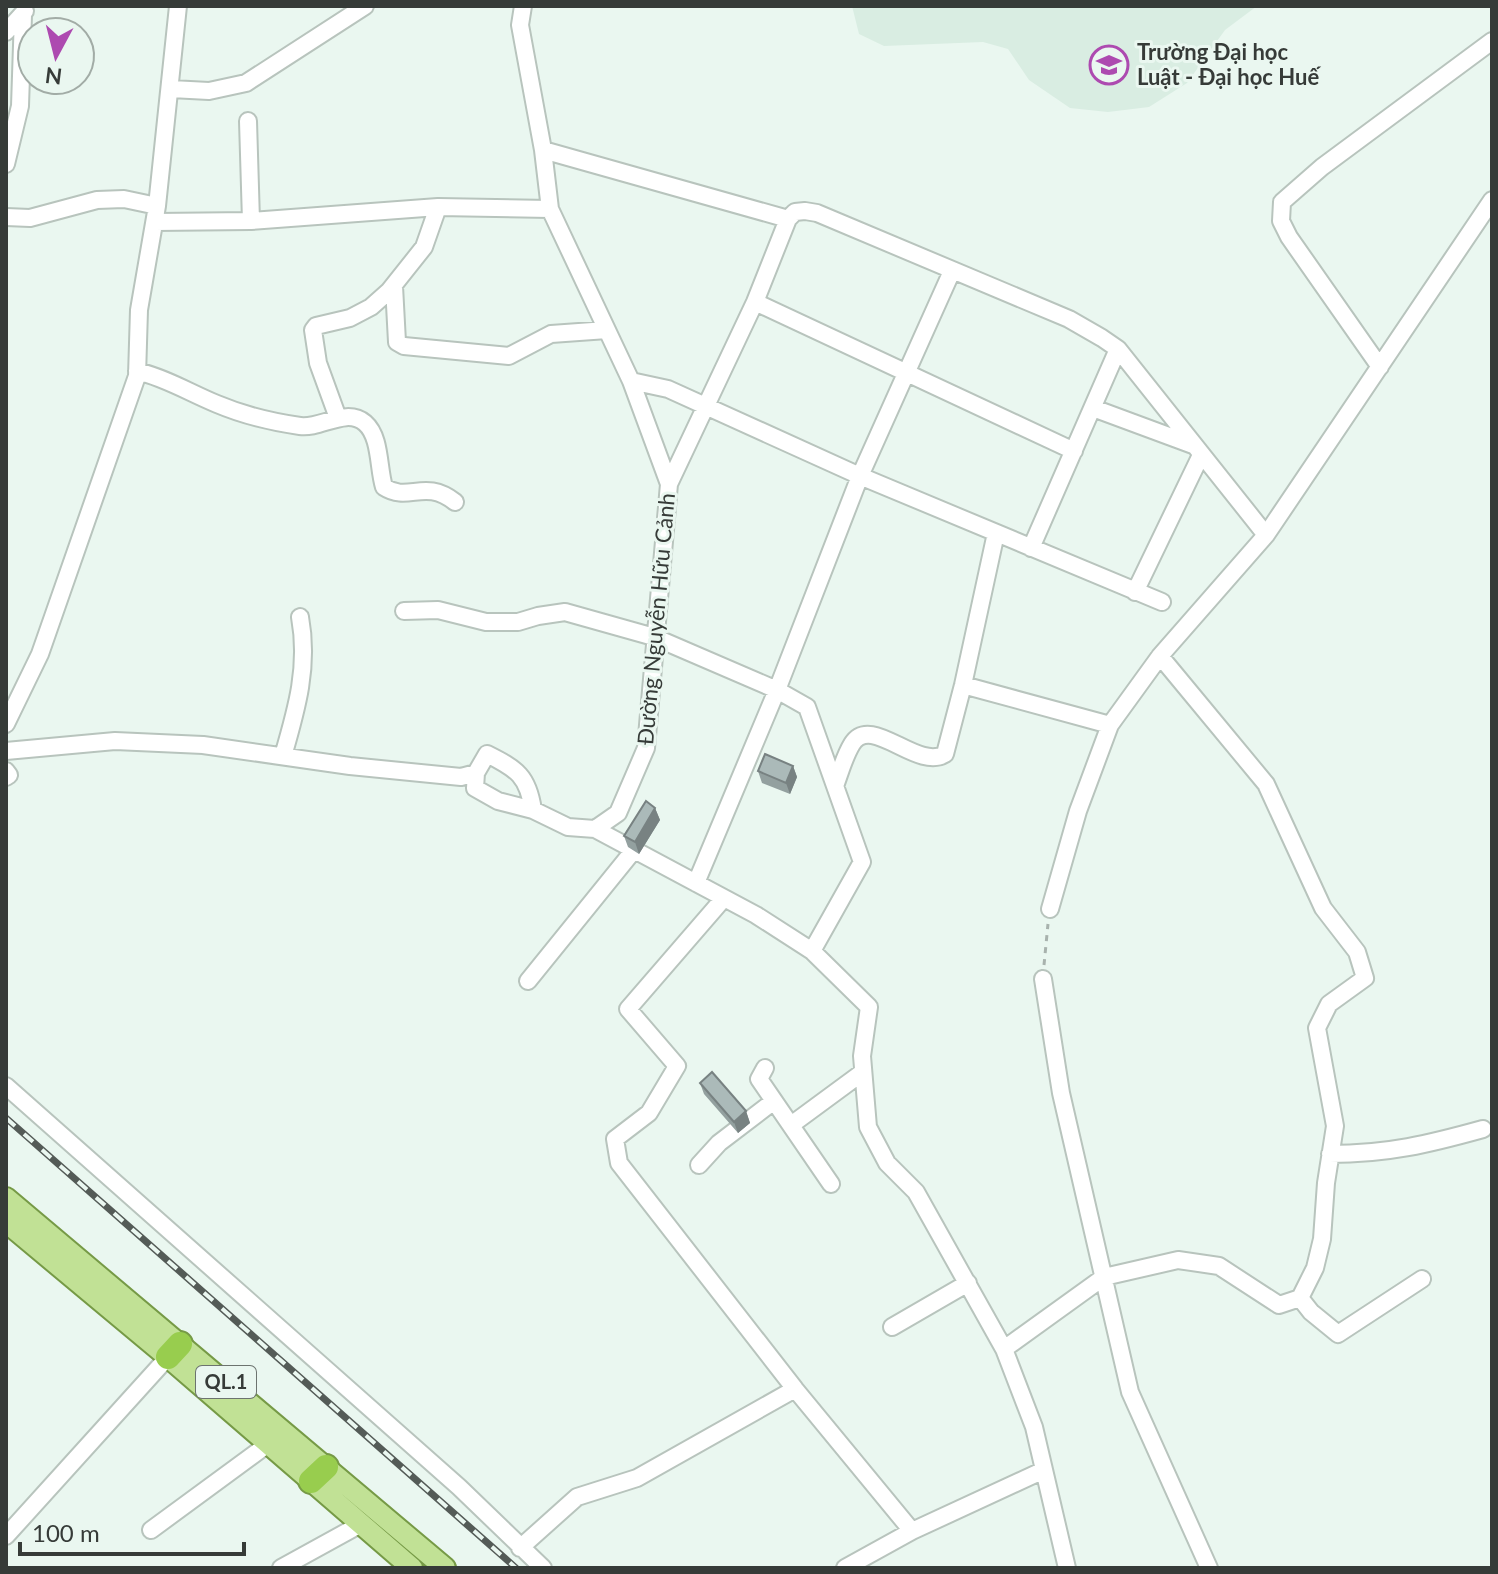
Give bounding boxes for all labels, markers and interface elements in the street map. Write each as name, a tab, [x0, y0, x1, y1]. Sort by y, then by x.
north arrow	[16, 16, 96, 96]
place label: Trường Đại học Luật - Đại học Huế	[1137, 38, 1321, 90]
school or university icon: Trường Đại học Luật - Đại học Huế	[1088, 44, 1130, 86]
text: N	[43, 62, 64, 91]
street label: Đường Nguyễn Hữu Cảnh	[631, 492, 680, 746]
road number: QL.1	[196, 1366, 256, 1398]
scale bar	[20, 1506, 244, 1556]
text: 100 m	[32, 1518, 100, 1547]

